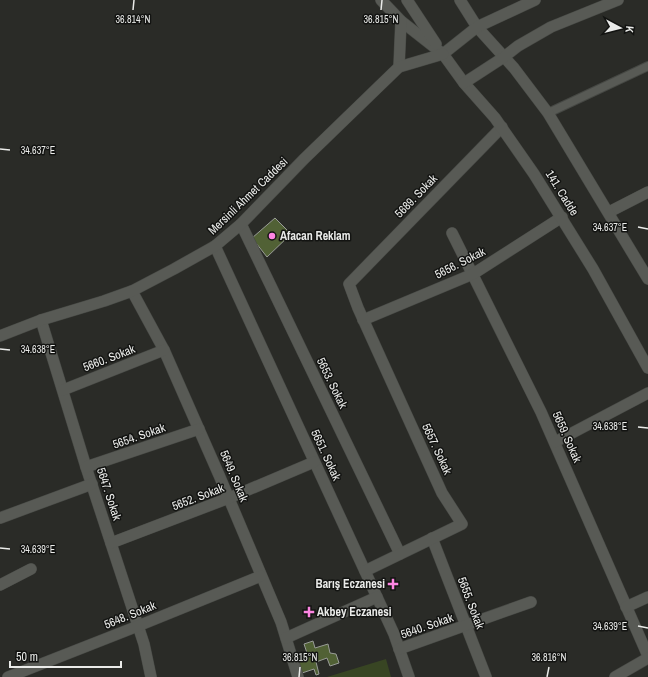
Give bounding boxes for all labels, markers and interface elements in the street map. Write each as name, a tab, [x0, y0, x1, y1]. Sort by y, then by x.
north arrow	[600, 8, 640, 48]
text: 36.814°N	[116, 13, 151, 26]
text: 36.815°N	[364, 13, 399, 26]
text: K	[623, 25, 637, 34]
text: 34.637°E	[21, 144, 55, 157]
street label: Mersinli Ahmet Caddesi	[205, 154, 291, 238]
street label: 141. Cadde	[542, 167, 582, 219]
street label: 5689. Sokak	[391, 171, 441, 221]
text: 34.637°E	[593, 221, 627, 234]
place label: Afacan Reklam	[280, 228, 351, 244]
marker: Afacan Reklam	[267, 231, 277, 241]
street label: 5656. Sokak	[432, 243, 488, 283]
street label: 5660. Sokak	[81, 341, 137, 375]
text: 34.638°E	[21, 343, 55, 356]
street label: 5653. Sokak	[313, 355, 351, 411]
street label: 5659. Sokak	[549, 409, 585, 465]
street label: 5654. Sokak	[111, 420, 168, 452]
text: 34.638°E	[593, 420, 627, 433]
street label: 5657. Sokak	[418, 421, 456, 477]
street label: 5651. Sokak	[307, 427, 345, 483]
street label: 5649. Sokak	[216, 448, 252, 504]
street label: 5647. Sokak	[93, 466, 125, 523]
street label: 5652. Sokak	[170, 480, 226, 514]
text: 34.639°E	[21, 543, 55, 556]
street label: 5655. Sokak	[454, 575, 488, 631]
place label: Barış Eczanesi	[316, 576, 385, 592]
marker: Barış Eczanesi	[388, 579, 398, 589]
street label: 5648. Sokak	[102, 597, 158, 633]
place label: Akbey Eczanesi	[317, 604, 392, 620]
marker: Akbey Eczanesi	[304, 607, 314, 617]
street label: 5640. Sokak	[399, 610, 456, 642]
text: 34.639°E	[593, 620, 627, 633]
scale bar	[10, 643, 121, 669]
text: 50 m	[16, 649, 38, 665]
text: 36.815°N	[283, 651, 318, 664]
text: 36.816°N	[532, 651, 567, 664]

